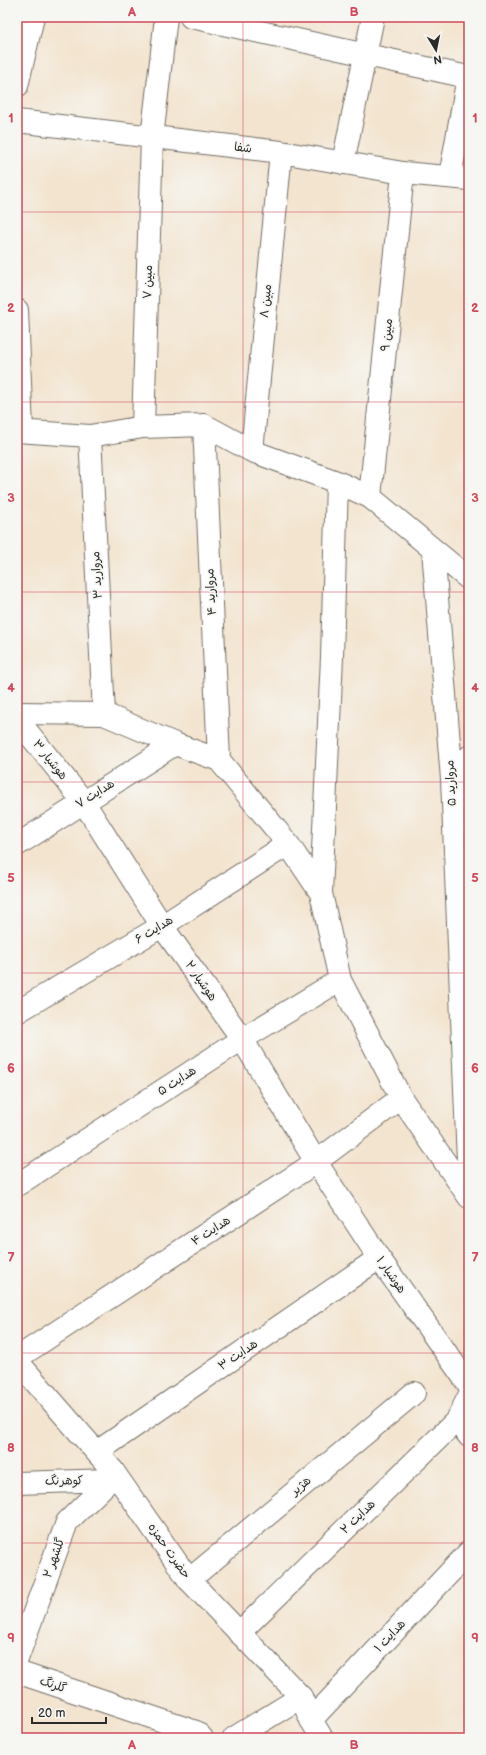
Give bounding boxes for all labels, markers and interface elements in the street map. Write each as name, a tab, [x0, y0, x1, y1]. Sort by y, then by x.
text: A	[127, 4, 136, 20]
text: B	[349, 4, 359, 20]
north arrow	[416, 30, 456, 70]
text: N	[432, 52, 443, 66]
text: 1	[8, 110, 14, 126]
text: 1	[472, 110, 478, 126]
street label: شفا	[233, 140, 253, 156]
street label: مبین ۷	[140, 265, 156, 299]
street label: مبین ۸	[257, 283, 275, 319]
text: 2	[7, 300, 15, 316]
text: 2	[471, 300, 479, 316]
street label: مبین ۹	[378, 318, 396, 352]
text: 3	[7, 490, 15, 506]
text: 3	[471, 490, 479, 506]
street label: مروارید ۳	[88, 551, 106, 599]
street label: مروارید ۴	[202, 568, 220, 616]
text: 4	[7, 680, 15, 696]
text: 4	[471, 680, 479, 696]
street label: هوشیار ۳	[29, 737, 71, 783]
street label: مروارید ۵	[442, 759, 460, 807]
street label: هدایت ۷	[73, 776, 118, 812]
text: 5	[7, 870, 15, 886]
text: 5	[471, 870, 479, 886]
street label: هدایت ۶	[132, 913, 176, 947]
street label: هوشیار ۲	[182, 958, 220, 1004]
text: 6	[7, 1060, 15, 1076]
text: 6	[471, 1060, 479, 1076]
street label: هدایت ۵	[155, 1063, 199, 1099]
street label: هدایت ۴	[189, 1213, 234, 1249]
text: 7	[7, 1250, 15, 1266]
text: 7	[471, 1250, 479, 1266]
street label: هوشیار ۱	[373, 1254, 409, 1297]
street label: هدایت ۳	[215, 1336, 261, 1374]
text: 8	[7, 1440, 15, 1456]
text: 8	[471, 1440, 479, 1456]
street label: کوهرنگ	[45, 1473, 83, 1489]
street label: هژیر	[287, 1473, 314, 1499]
street label: هدایت ۲	[337, 1496, 379, 1537]
street label: حضرت حمزه	[144, 1520, 194, 1582]
street label: گلشهر ۲	[40, 1536, 68, 1580]
street label: هدایت ۱	[371, 1616, 409, 1655]
text: 9	[7, 1630, 15, 1646]
text: 9	[471, 1630, 479, 1646]
street label: گلرنگ	[38, 1673, 68, 1697]
scale bar	[32, 1699, 106, 1725]
text: 20 m	[38, 1706, 65, 1721]
text: A	[127, 1737, 136, 1753]
text: B	[349, 1737, 359, 1753]

